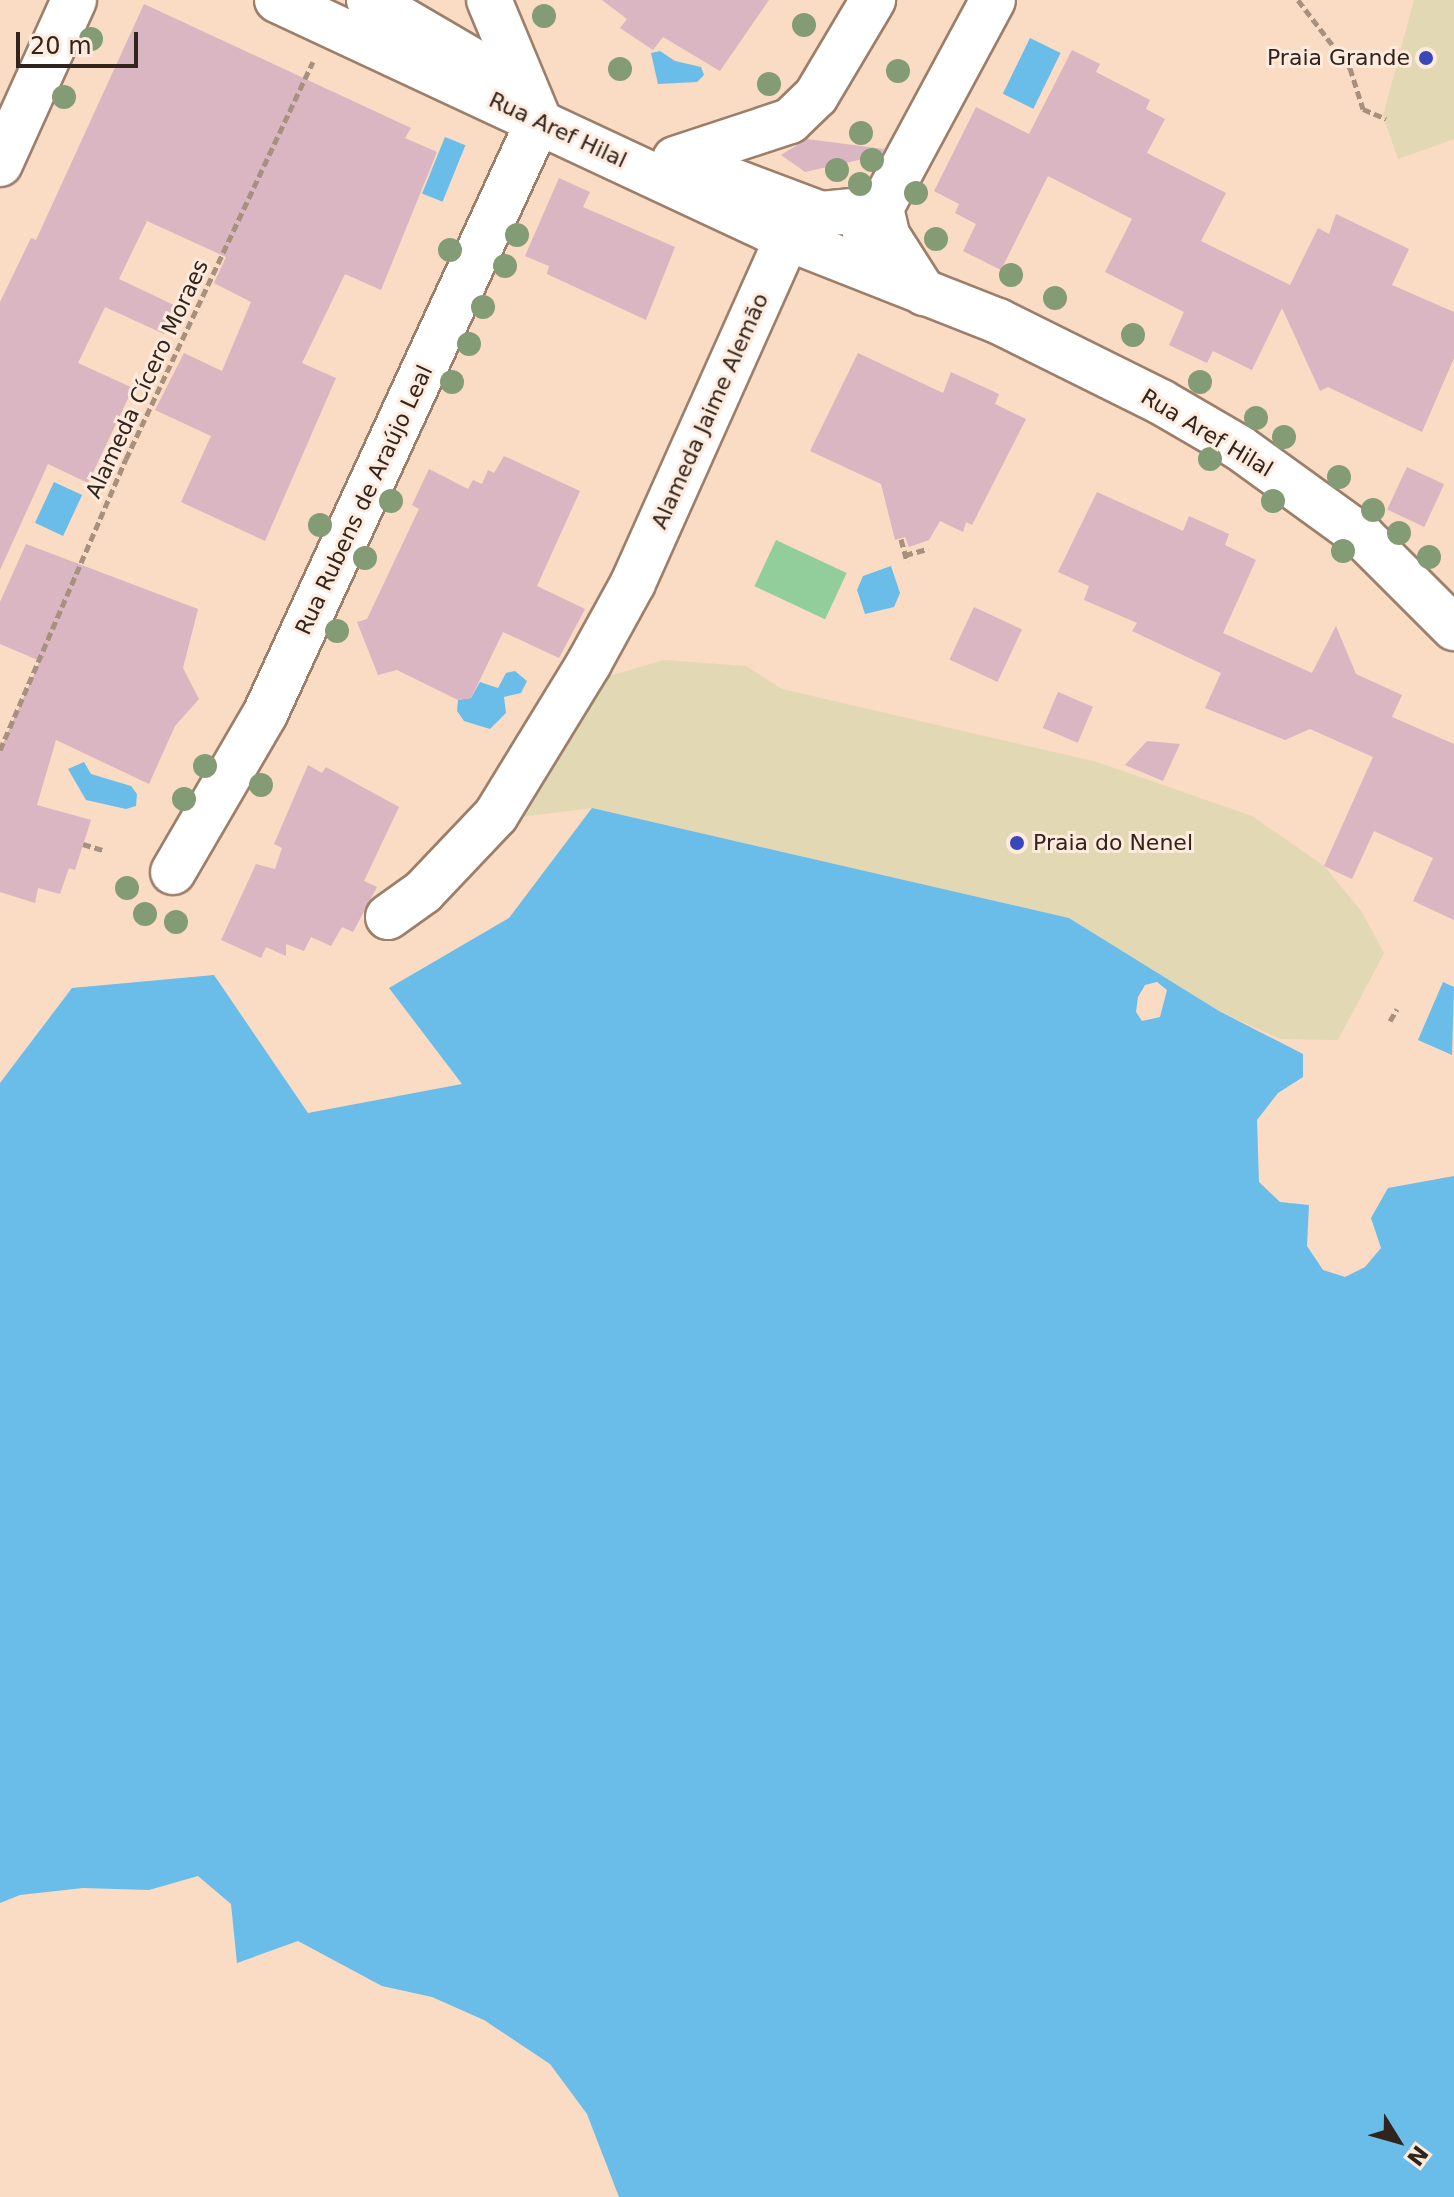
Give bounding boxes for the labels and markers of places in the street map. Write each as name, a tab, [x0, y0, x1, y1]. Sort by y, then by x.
place label: Praia Grande	[1267, 45, 1410, 71]
marker: Praia Grande	[1417, 49, 1435, 67]
place label: Praia do Nenel	[1033, 830, 1193, 856]
marker: Praia do Nenel	[1008, 834, 1026, 852]

